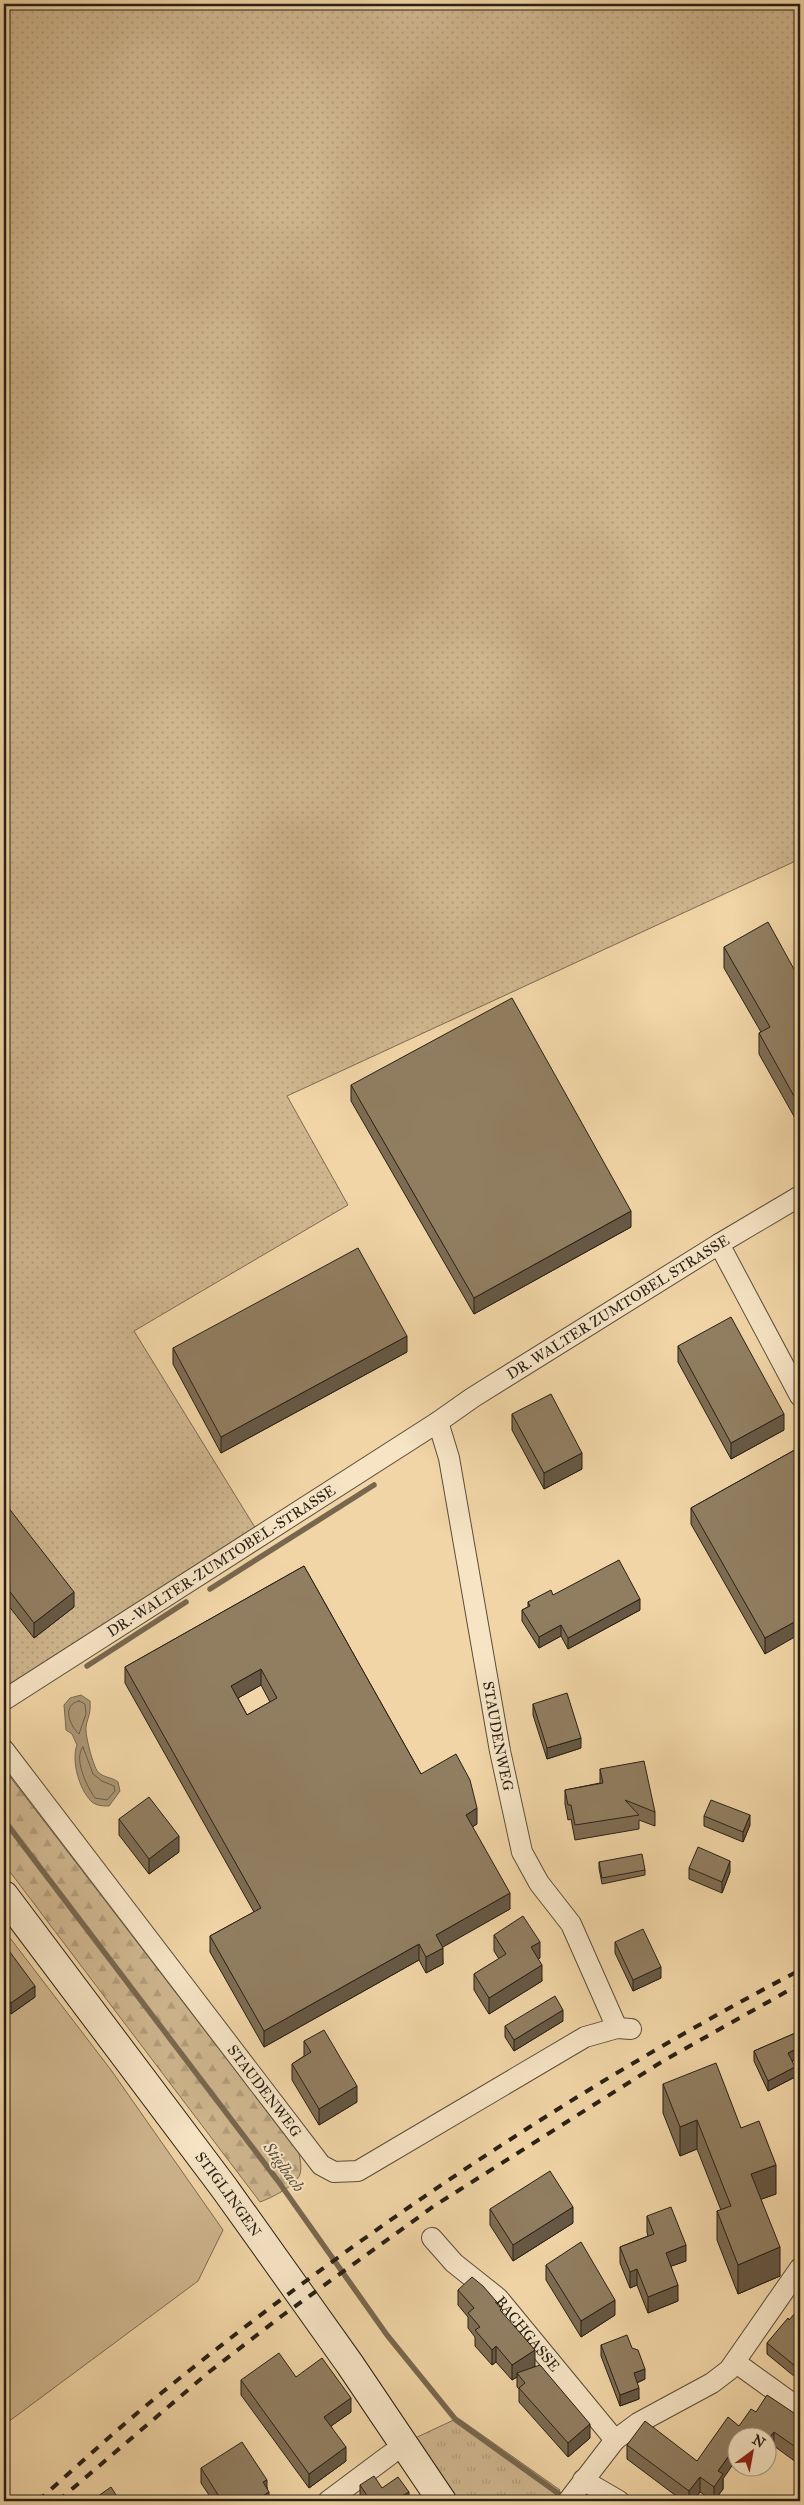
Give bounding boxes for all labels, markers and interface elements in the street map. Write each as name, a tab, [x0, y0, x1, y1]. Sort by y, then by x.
street label: DR. WALTER ZUMTOBEL STRASSE	[503, 1231, 733, 1383]
street label: DR.-WALTER-ZUMTOBEL-STRASSE	[104, 1481, 339, 1641]
street label: STAUDENWEG	[479, 1680, 517, 1793]
street label: STAUDENWEG	[224, 2041, 305, 2141]
water label: Stiglbach	[259, 2138, 308, 2196]
street label: STIGLINGEN	[191, 2148, 265, 2240]
street label: BACHGASSE	[491, 2293, 564, 2375]
north arrow	[726, 2428, 776, 2478]
text: N	[749, 2431, 768, 2452]

